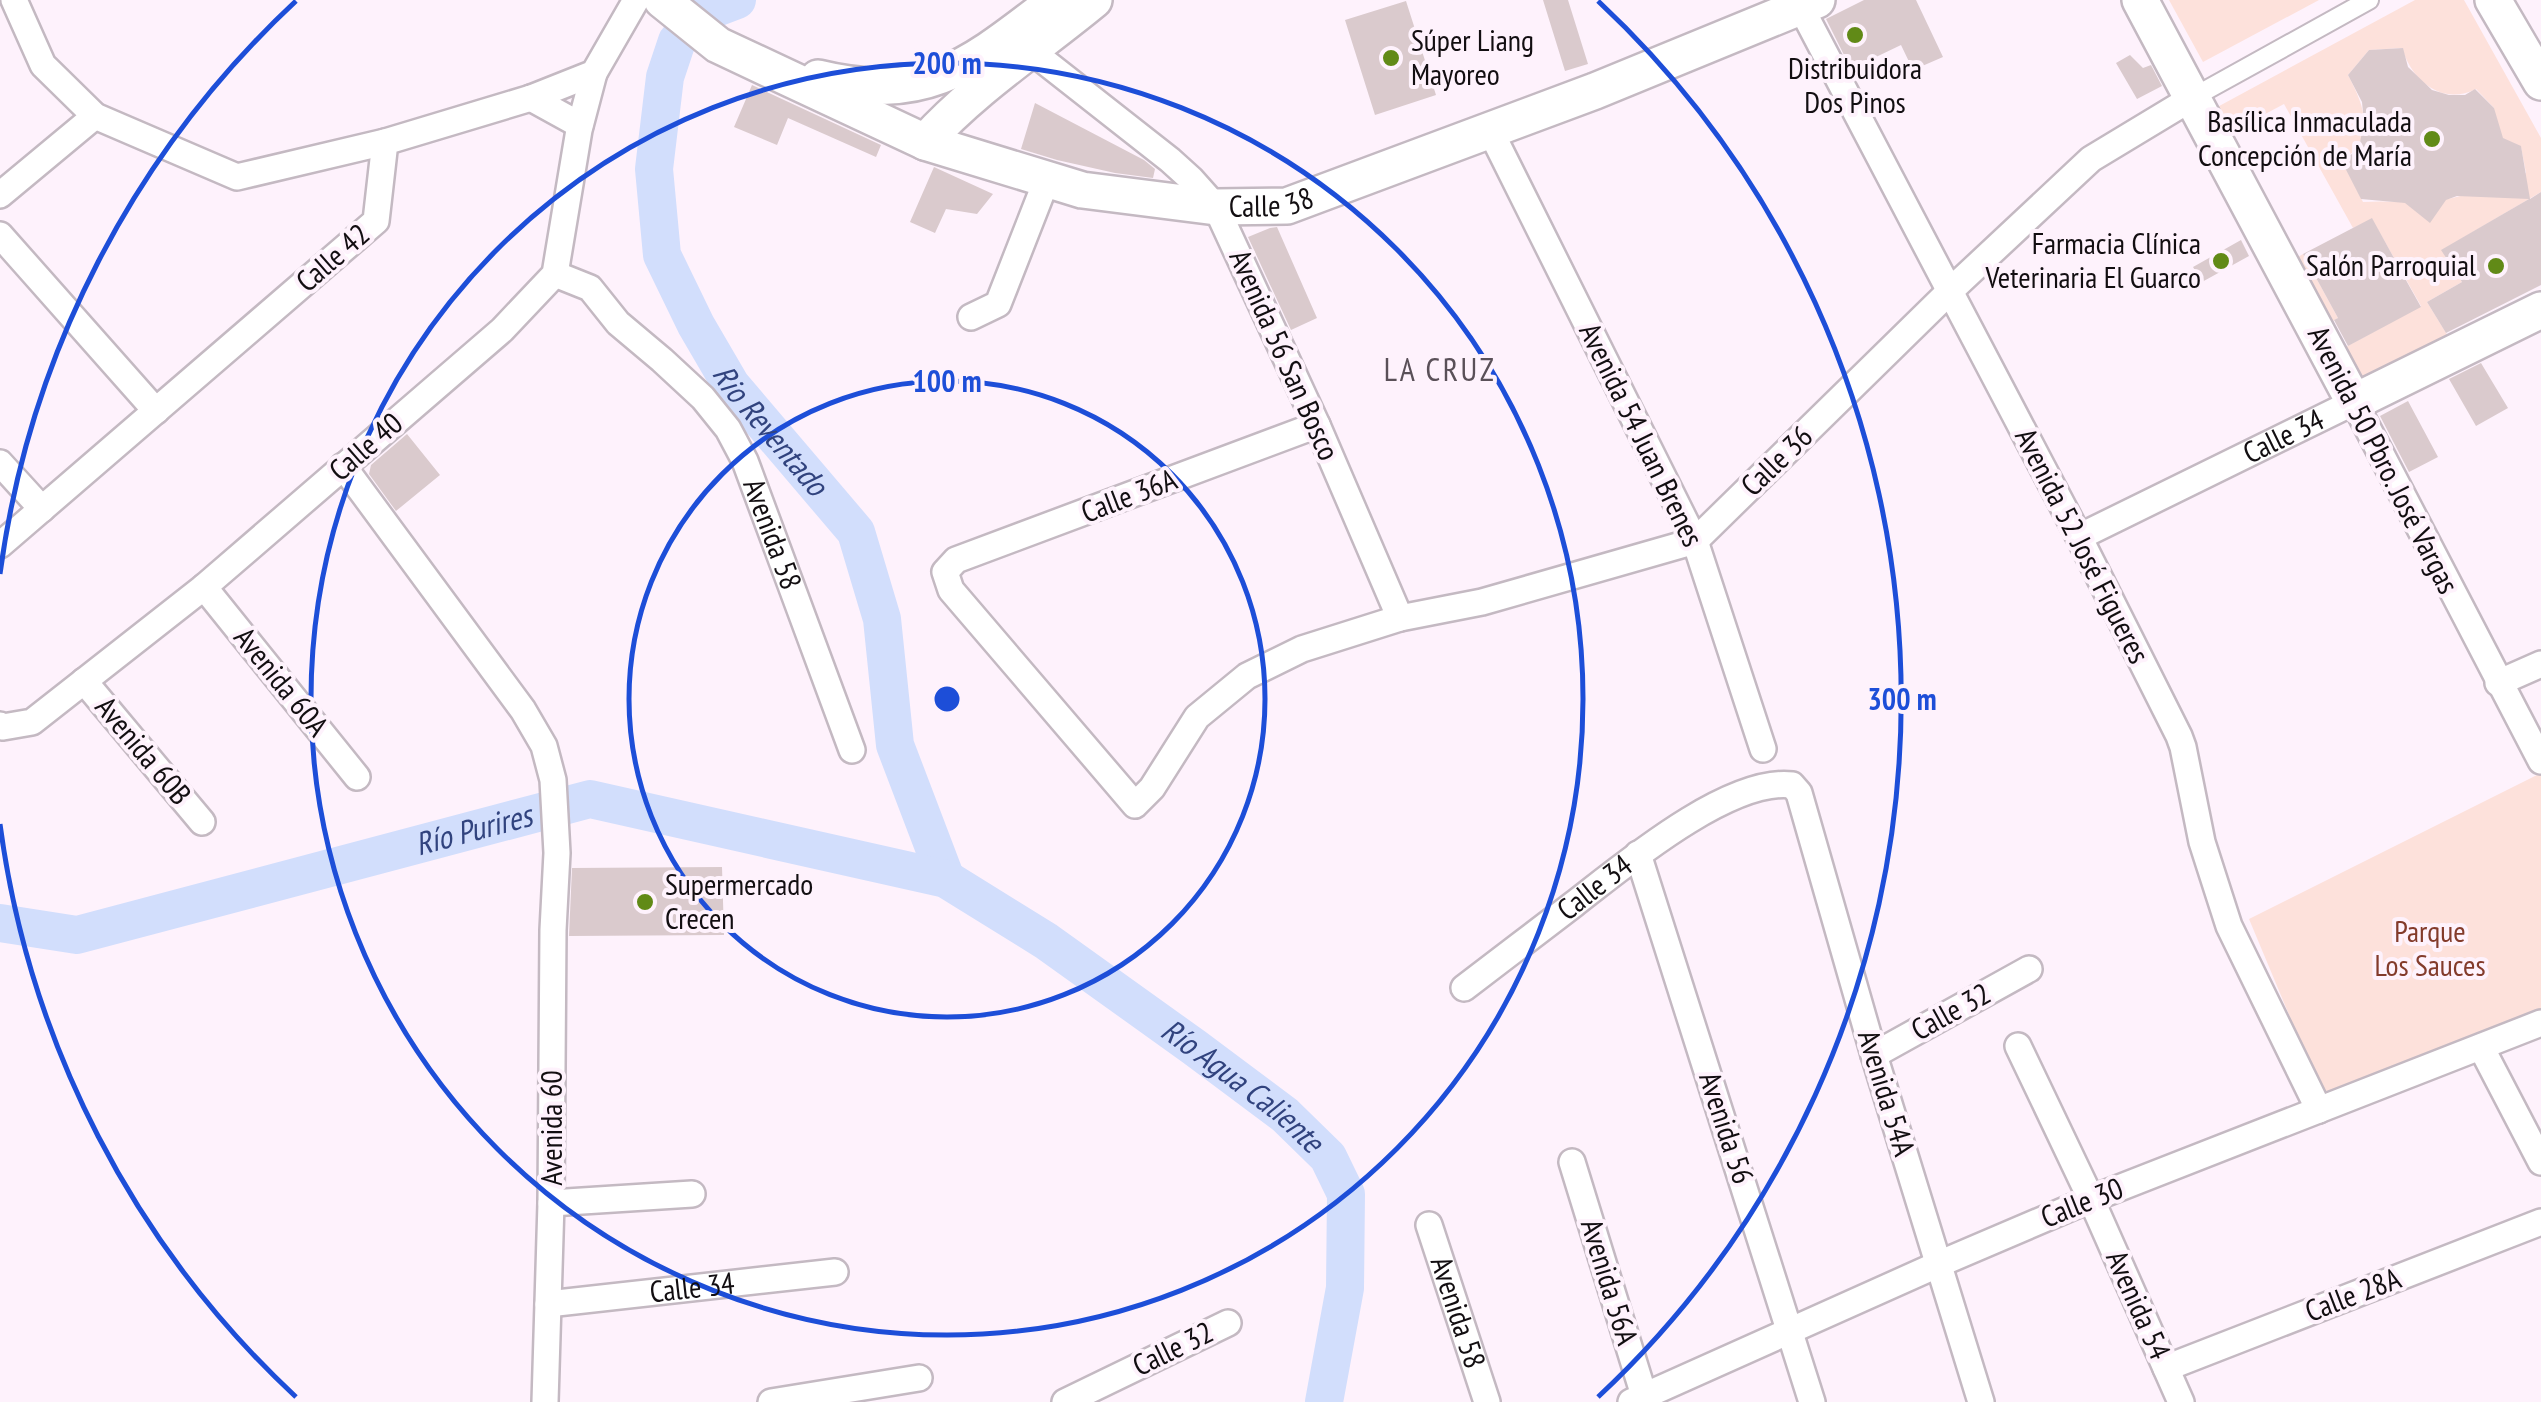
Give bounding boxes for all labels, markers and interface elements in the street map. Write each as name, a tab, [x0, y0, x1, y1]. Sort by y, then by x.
place label: Súper Liang Mayoreo	[1411, 20, 1534, 93]
marker: Distribuidora Dos Pinos	[1844, 24, 1866, 46]
text: 200 m	[912, 43, 982, 82]
marker: Súper Liang Mayoreo	[1380, 47, 1402, 69]
place label: Distribuidora Dos Pinos	[1788, 48, 1922, 121]
place label: Basílica Inmaculada Concepción de María	[2198, 101, 2412, 174]
marker: Basílica Inmaculada Concepción de María	[2421, 128, 2443, 150]
street label: Calle 38	[1228, 177, 1318, 225]
street label: Calle 42	[287, 214, 377, 299]
place label: Farmacia Clínica Veterinaria El Guarco	[1984, 223, 2201, 296]
street label: Avenida 56 San Bosco	[1222, 243, 1349, 466]
place label: Salón Parroquial	[2306, 245, 2476, 284]
marker: Farmacia Clínica Veterinaria El Guarco	[2210, 250, 2232, 272]
marker: Salón Parroquial	[2485, 255, 2507, 277]
street label: Avenida 54 Juan Brenes	[1571, 316, 1713, 553]
street label: Avenida 50 Pbro. José Vargas	[2300, 319, 2469, 600]
district label: LA CRUZ	[1384, 348, 1496, 390]
water label: Rio Reventado	[704, 357, 839, 505]
text: 100 m	[912, 361, 982, 400]
street label: Calle 34	[2236, 399, 2330, 471]
street label: Calle 40	[320, 403, 410, 488]
street label: Calle 36	[1732, 416, 1820, 504]
street label: Avenida 52 José Figueres	[2007, 421, 2159, 669]
street label: Calle 36A	[1075, 458, 1183, 531]
street label: Avenida 58	[735, 473, 812, 595]
street label: Avenida 60A	[226, 618, 339, 744]
text: 300 m	[1867, 679, 1937, 718]
centre of rings	[929, 681, 965, 717]
street label: Avenida 60B	[88, 688, 201, 812]
water label: Río Purires	[410, 793, 539, 864]
street label: Calle 34	[1549, 845, 1639, 928]
place label: Supermercado Crecen	[665, 864, 813, 937]
marker: Supermercado Crecen	[634, 891, 656, 913]
park label: Parque Los Sauces	[2374, 911, 2486, 984]
street label: Calle 32	[1904, 973, 1997, 1048]
water label: Río Agua Caliente	[1153, 1008, 1334, 1162]
street label: Avenida 54A	[1850, 1025, 1925, 1161]
street label: Avenida 56	[1691, 1067, 1764, 1188]
street label: Avenida 60	[531, 1070, 570, 1186]
street label: Calle 30	[2035, 1168, 2128, 1236]
street label: Avenida 56A	[1573, 1214, 1648, 1350]
street label: Avenida 54	[2098, 1244, 2181, 1365]
street label: Avenida 58	[1423, 1251, 1496, 1373]
street label: Calle 28A	[2299, 1257, 2407, 1330]
street label: Calle 34	[647, 1262, 736, 1311]
street label: Calle 32	[1126, 1311, 1219, 1384]

